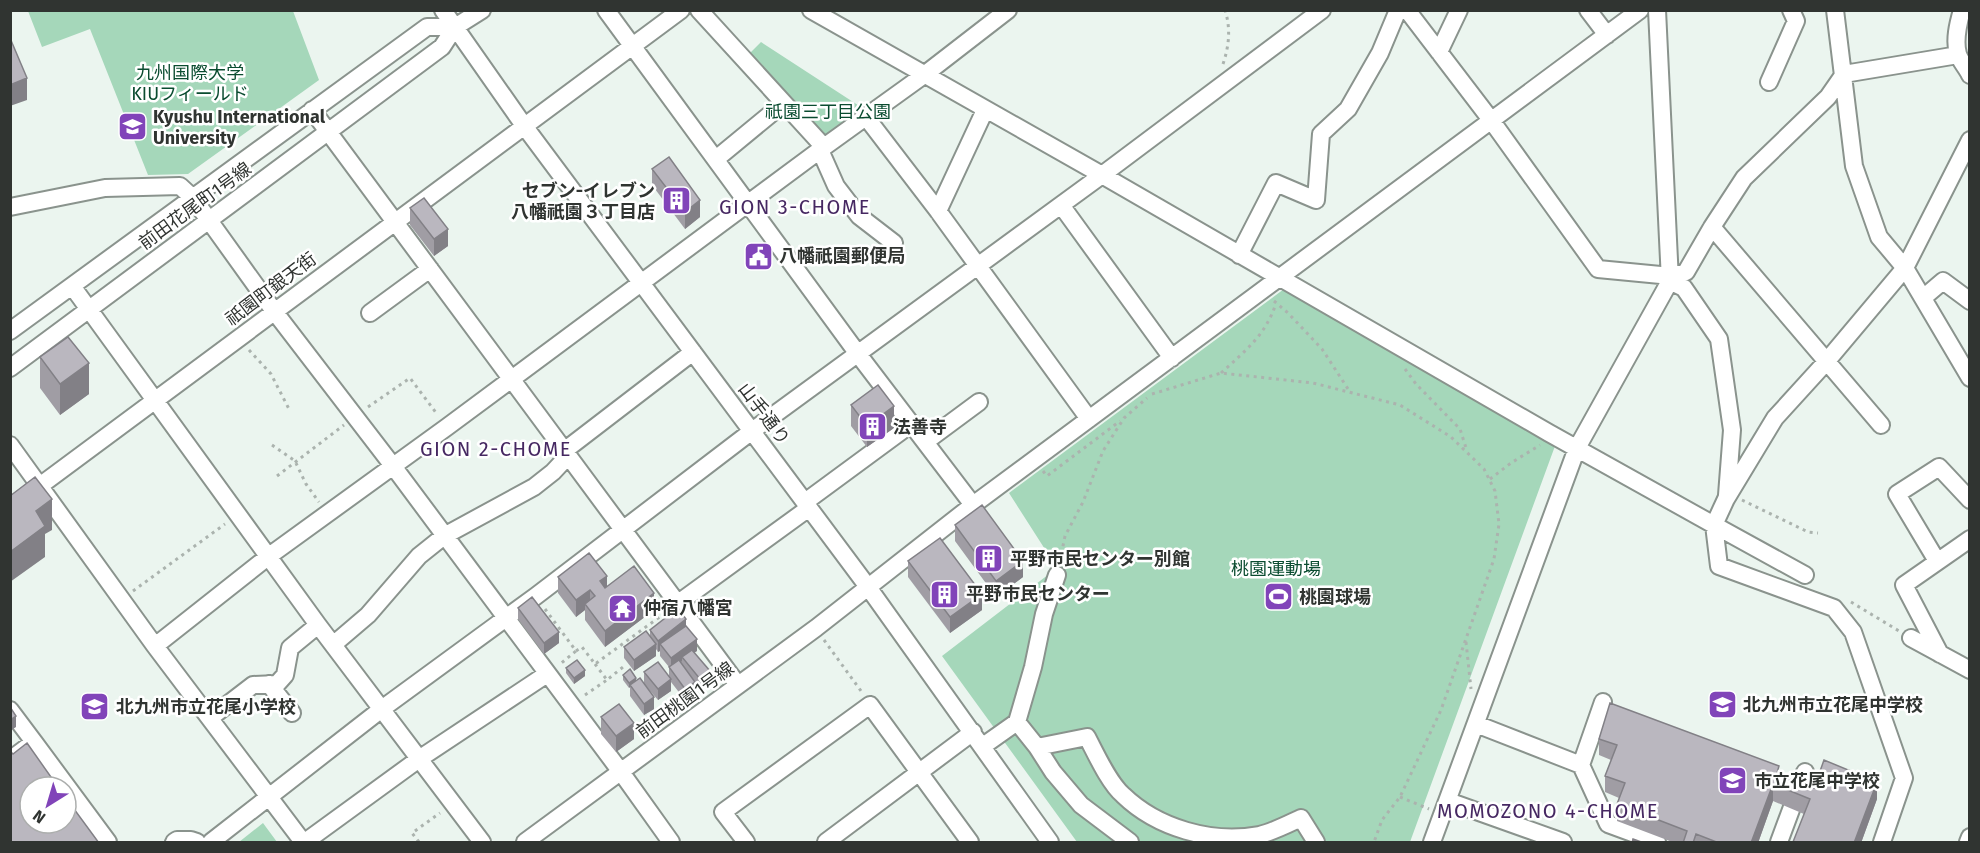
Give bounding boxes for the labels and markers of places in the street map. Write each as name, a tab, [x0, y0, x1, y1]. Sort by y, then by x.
place label: Kyushu International University	[153, 106, 326, 149]
school or university icon: Kyushu International University	[116, 111, 148, 143]
place label: セブン-イレブン 八幡祇園３丁目店	[511, 180, 655, 223]
building icon: セブン-イレブン 八幡祇園３丁目店	[660, 185, 692, 217]
public building icon: 八幡祇園郵便局	[742, 240, 774, 272]
place label: 八幡祇園郵便局	[779, 245, 905, 267]
building icon: 法善寺	[856, 411, 888, 443]
place label: 法善寺	[893, 416, 947, 438]
building icon: 平野市民センター別館	[973, 543, 1005, 575]
place label: 平野市民センター別館	[1010, 548, 1190, 570]
building icon: 平野市民センター	[929, 578, 961, 610]
sports icon: 桃園球場	[1262, 581, 1294, 613]
place label: 平野市民センター	[966, 583, 1110, 605]
place label: 桃園球場	[1299, 586, 1371, 608]
temple icon: 仲宿八幡宮	[606, 592, 638, 624]
place label: 仲宿八幡宮	[643, 597, 733, 619]
school or university icon: 北九州市立花尾中学校	[1706, 689, 1738, 721]
school or university icon: 北九州市立花尾小学校	[79, 691, 111, 723]
place label: 北九州市立花尾中学校	[1743, 694, 1923, 716]
place label: 北九州市立花尾小学校	[116, 696, 296, 718]
school or university icon: 市立花尾中学校	[1717, 765, 1749, 797]
place label: 市立花尾中学校	[1754, 770, 1880, 792]

